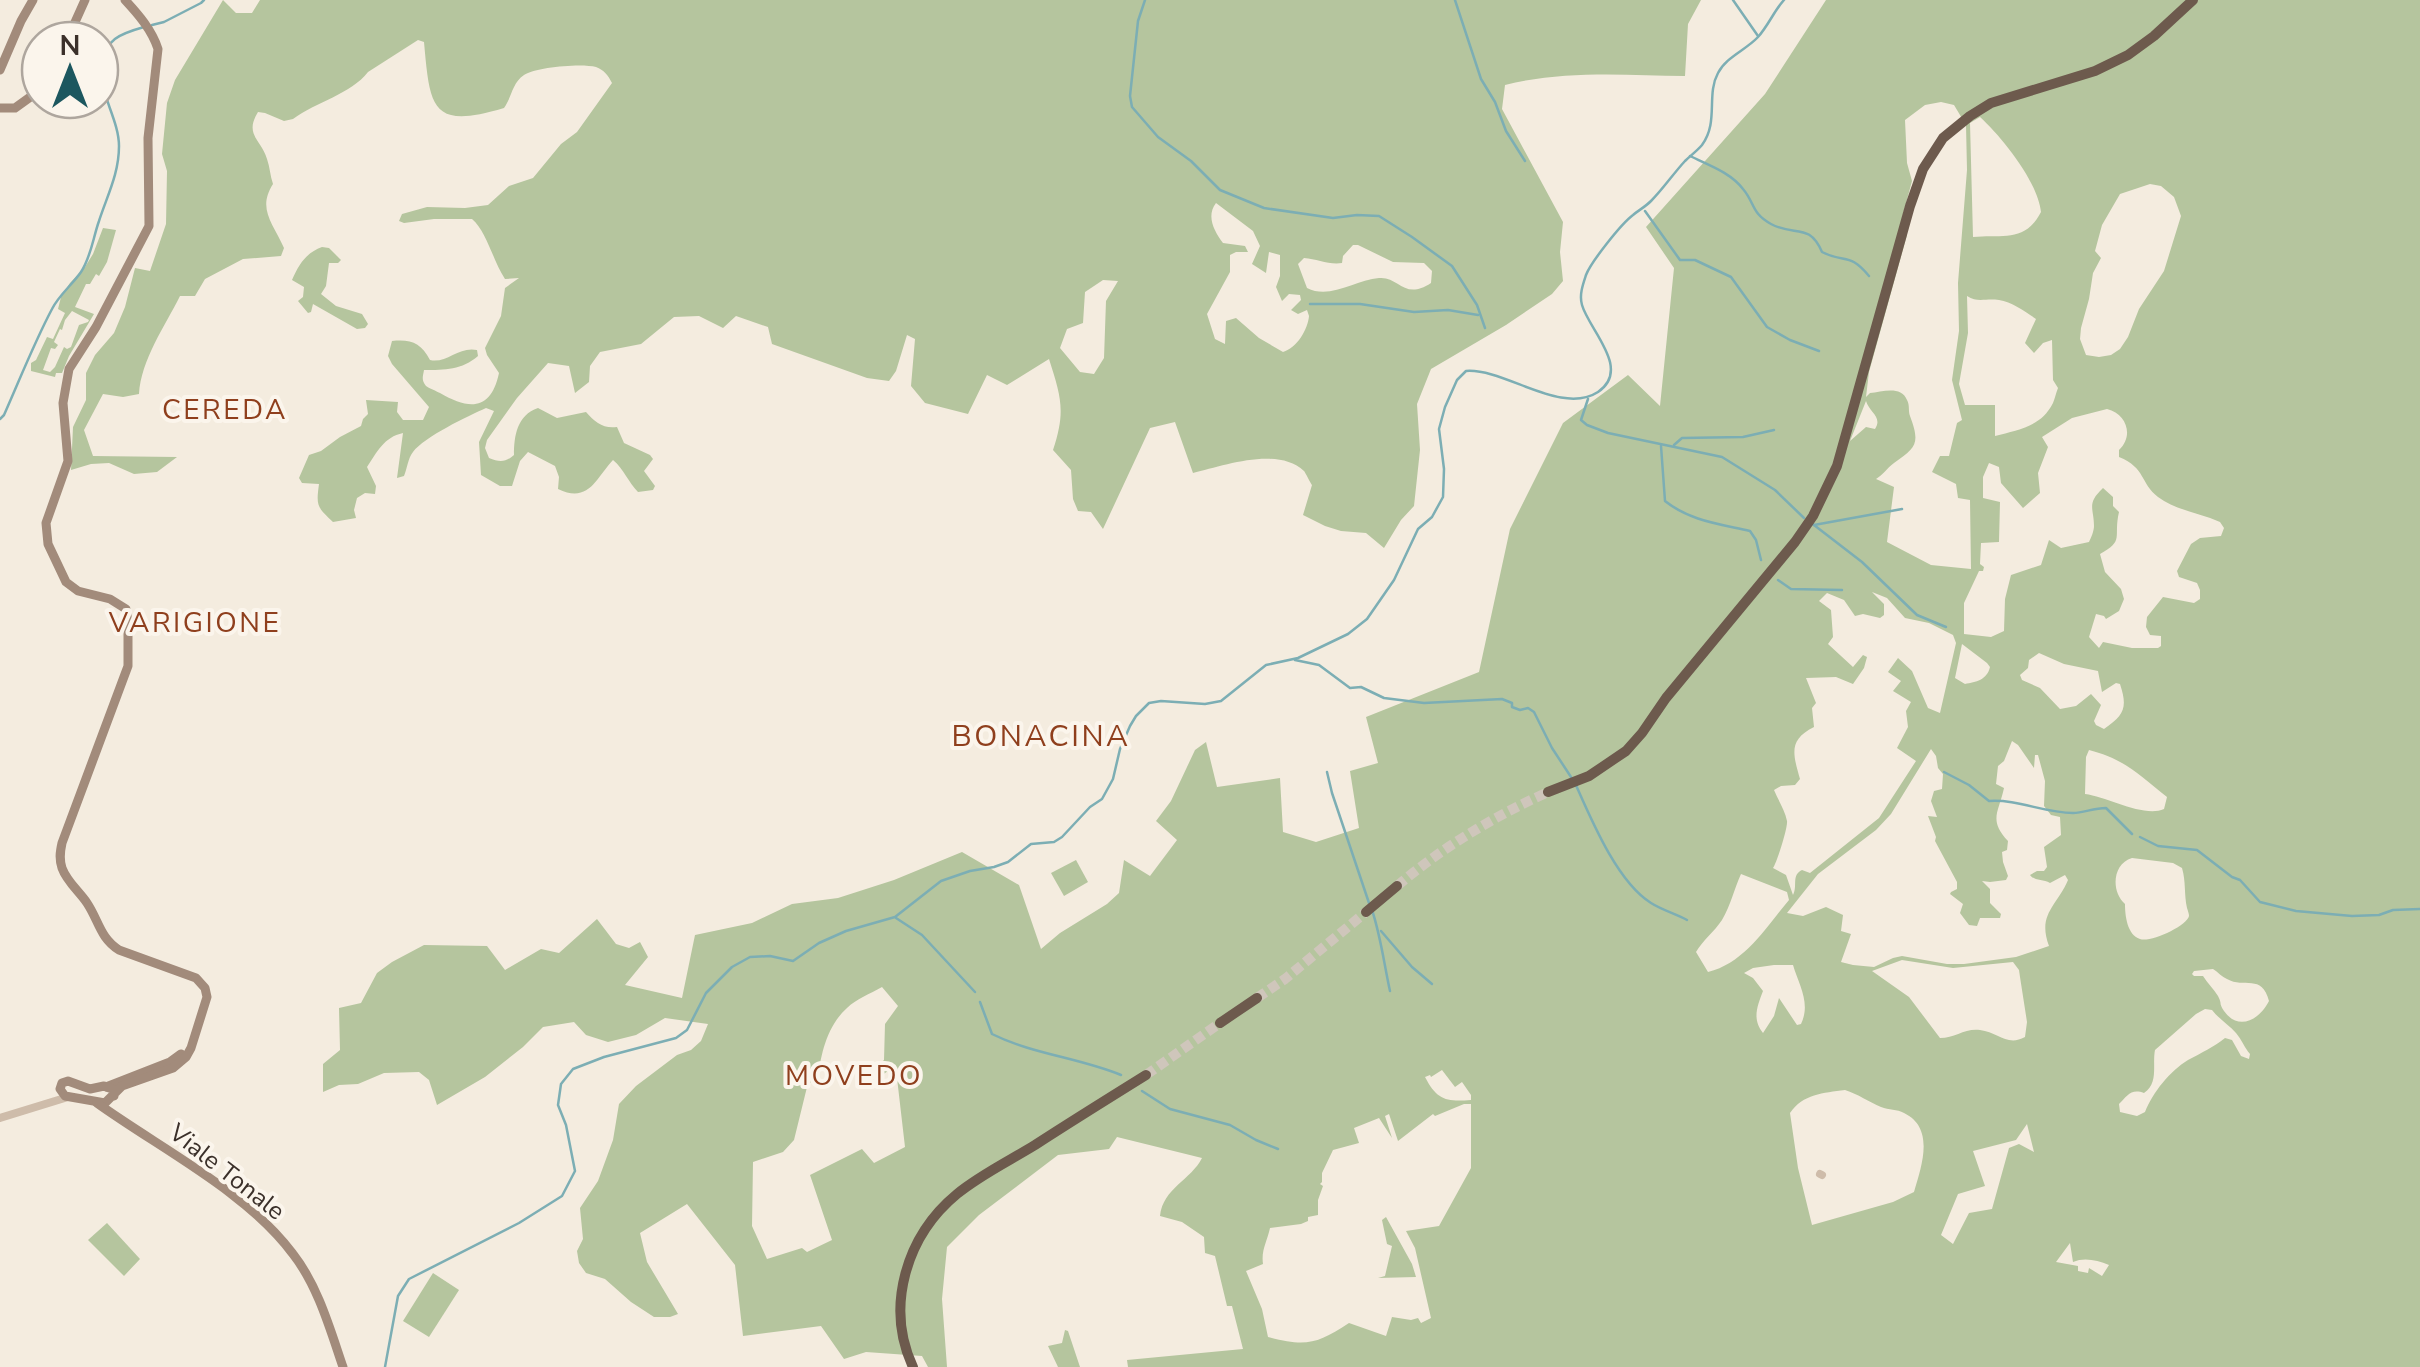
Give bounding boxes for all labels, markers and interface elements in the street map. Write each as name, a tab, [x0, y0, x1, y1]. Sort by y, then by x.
north arrow	[20, 20, 120, 120]
text: N	[60, 27, 80, 65]
district label: CEREDA	[162, 391, 288, 429]
district label: VARIGIONE	[108, 604, 281, 642]
district label: BONACINA	[952, 716, 1130, 757]
district label: MOVEDO	[785, 1057, 923, 1095]
street label: Viale Tonale	[161, 1115, 292, 1228]

